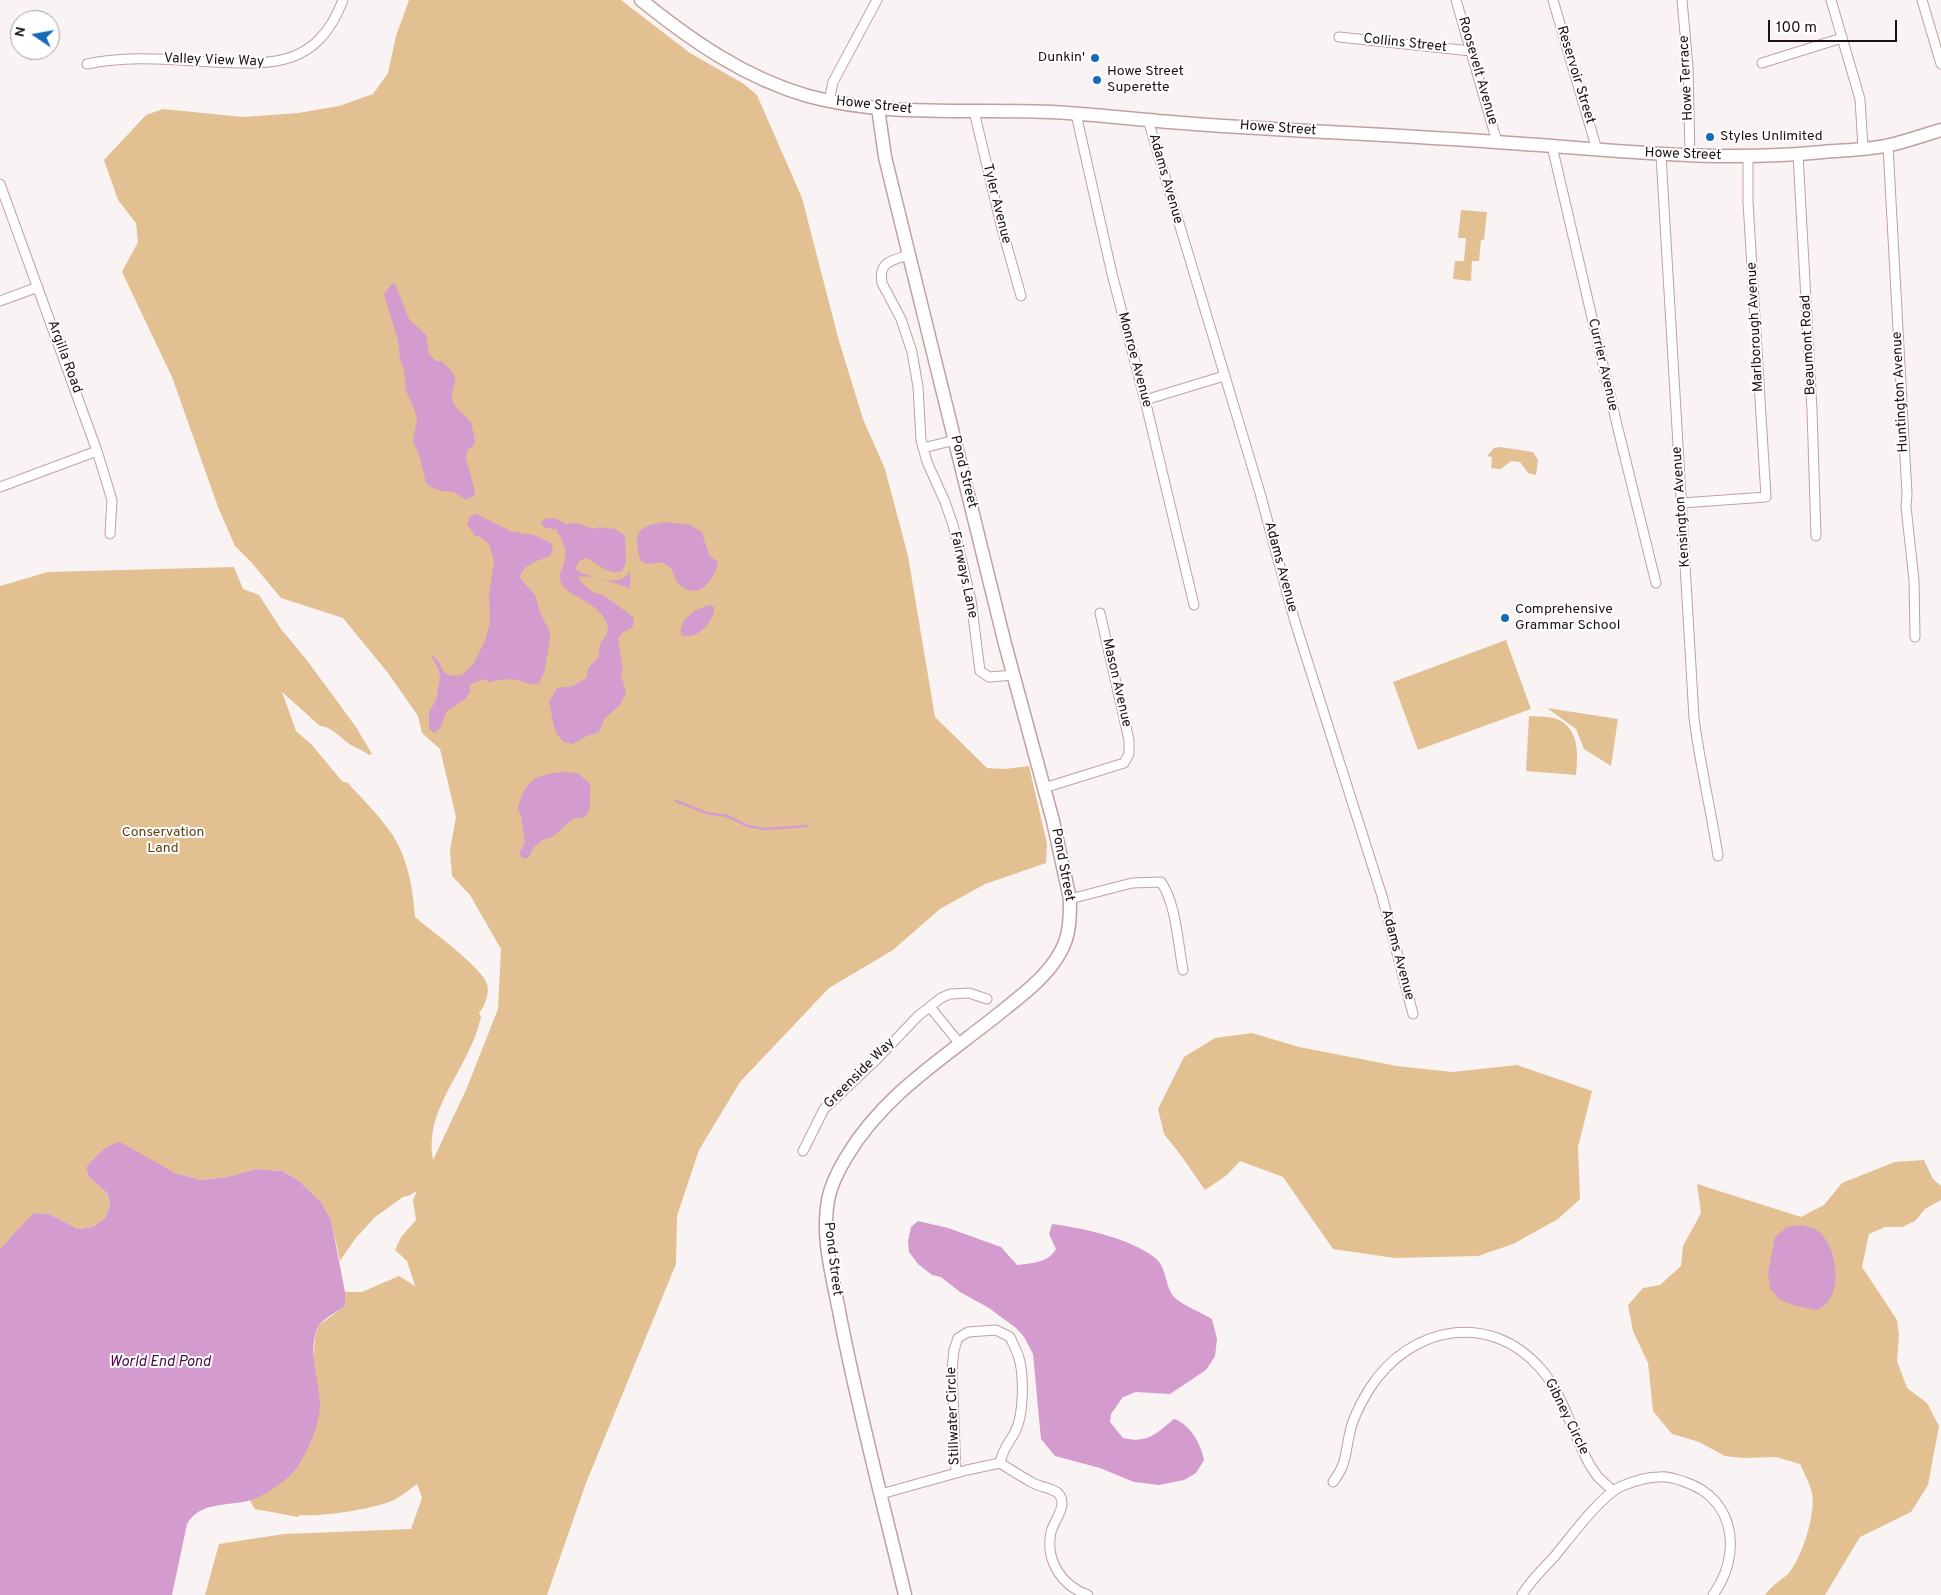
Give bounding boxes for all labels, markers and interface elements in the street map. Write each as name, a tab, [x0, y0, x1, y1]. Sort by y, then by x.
north arrow	[10, 10, 60, 60]
scale bar	[1771, 10, 1900, 42]
street label: Roosevelt Avenue	[1453, 15, 1501, 127]
text: 100 m	[1776, 19, 1817, 38]
street label: Reservoir Street	[1552, 24, 1598, 126]
text: N	[11, 25, 30, 39]
street label: Collins Street	[1362, 31, 1448, 57]
street label: Howe Terrace	[1676, 35, 1698, 121]
place label: Dunkin'	[1038, 50, 1085, 66]
street label: Valley View Way	[164, 51, 264, 71]
marker: Dunkin'	[1089, 52, 1101, 64]
place label: Howe Street Superette	[1107, 64, 1184, 96]
marker: Howe Street Superette	[1091, 74, 1103, 86]
street label: Howe Street	[835, 94, 913, 118]
street label: Howe Street	[1239, 118, 1317, 140]
place label: Styles Unlimited	[1720, 129, 1823, 145]
marker: Styles Unlimited	[1704, 131, 1716, 143]
street label: Adams Avenue	[1144, 132, 1186, 226]
street label: Howe Street	[1644, 145, 1722, 165]
street label: Tyler Avenue	[978, 162, 1014, 246]
street label: Marlborough Avenue	[1744, 262, 1768, 392]
street label: Beaumont Road	[1798, 294, 1820, 396]
street label: Monroe Avenue	[1113, 311, 1155, 409]
street label: Currier Avenue	[1583, 317, 1621, 413]
street label: Argilla Road	[43, 318, 85, 396]
street label: Huntington Avenue	[1889, 331, 1913, 453]
street label: Pond Street	[946, 434, 980, 510]
street label: Kensington Avenue	[1669, 446, 1695, 568]
street label: Adams Avenue	[1260, 520, 1300, 614]
street label: Fairways Lane	[946, 530, 980, 620]
place label: Comprehensive Grammar School	[1515, 602, 1620, 634]
marker: Comprehensive Grammar School	[1499, 612, 1511, 624]
street label: Mason Avenue	[1098, 637, 1134, 729]
park label: Conservation Land	[122, 825, 204, 858]
street label: Pond Street	[1047, 827, 1077, 903]
street label: Adams Avenue	[1377, 908, 1417, 1002]
street label: Greenside Way	[821, 1035, 899, 1113]
street label: Pond Street	[819, 1221, 845, 1297]
water label: World End Pond	[109, 1354, 211, 1372]
street label: Stillwater Circle	[944, 1366, 964, 1466]
street label: Gibney Circle	[1540, 1376, 1592, 1458]

